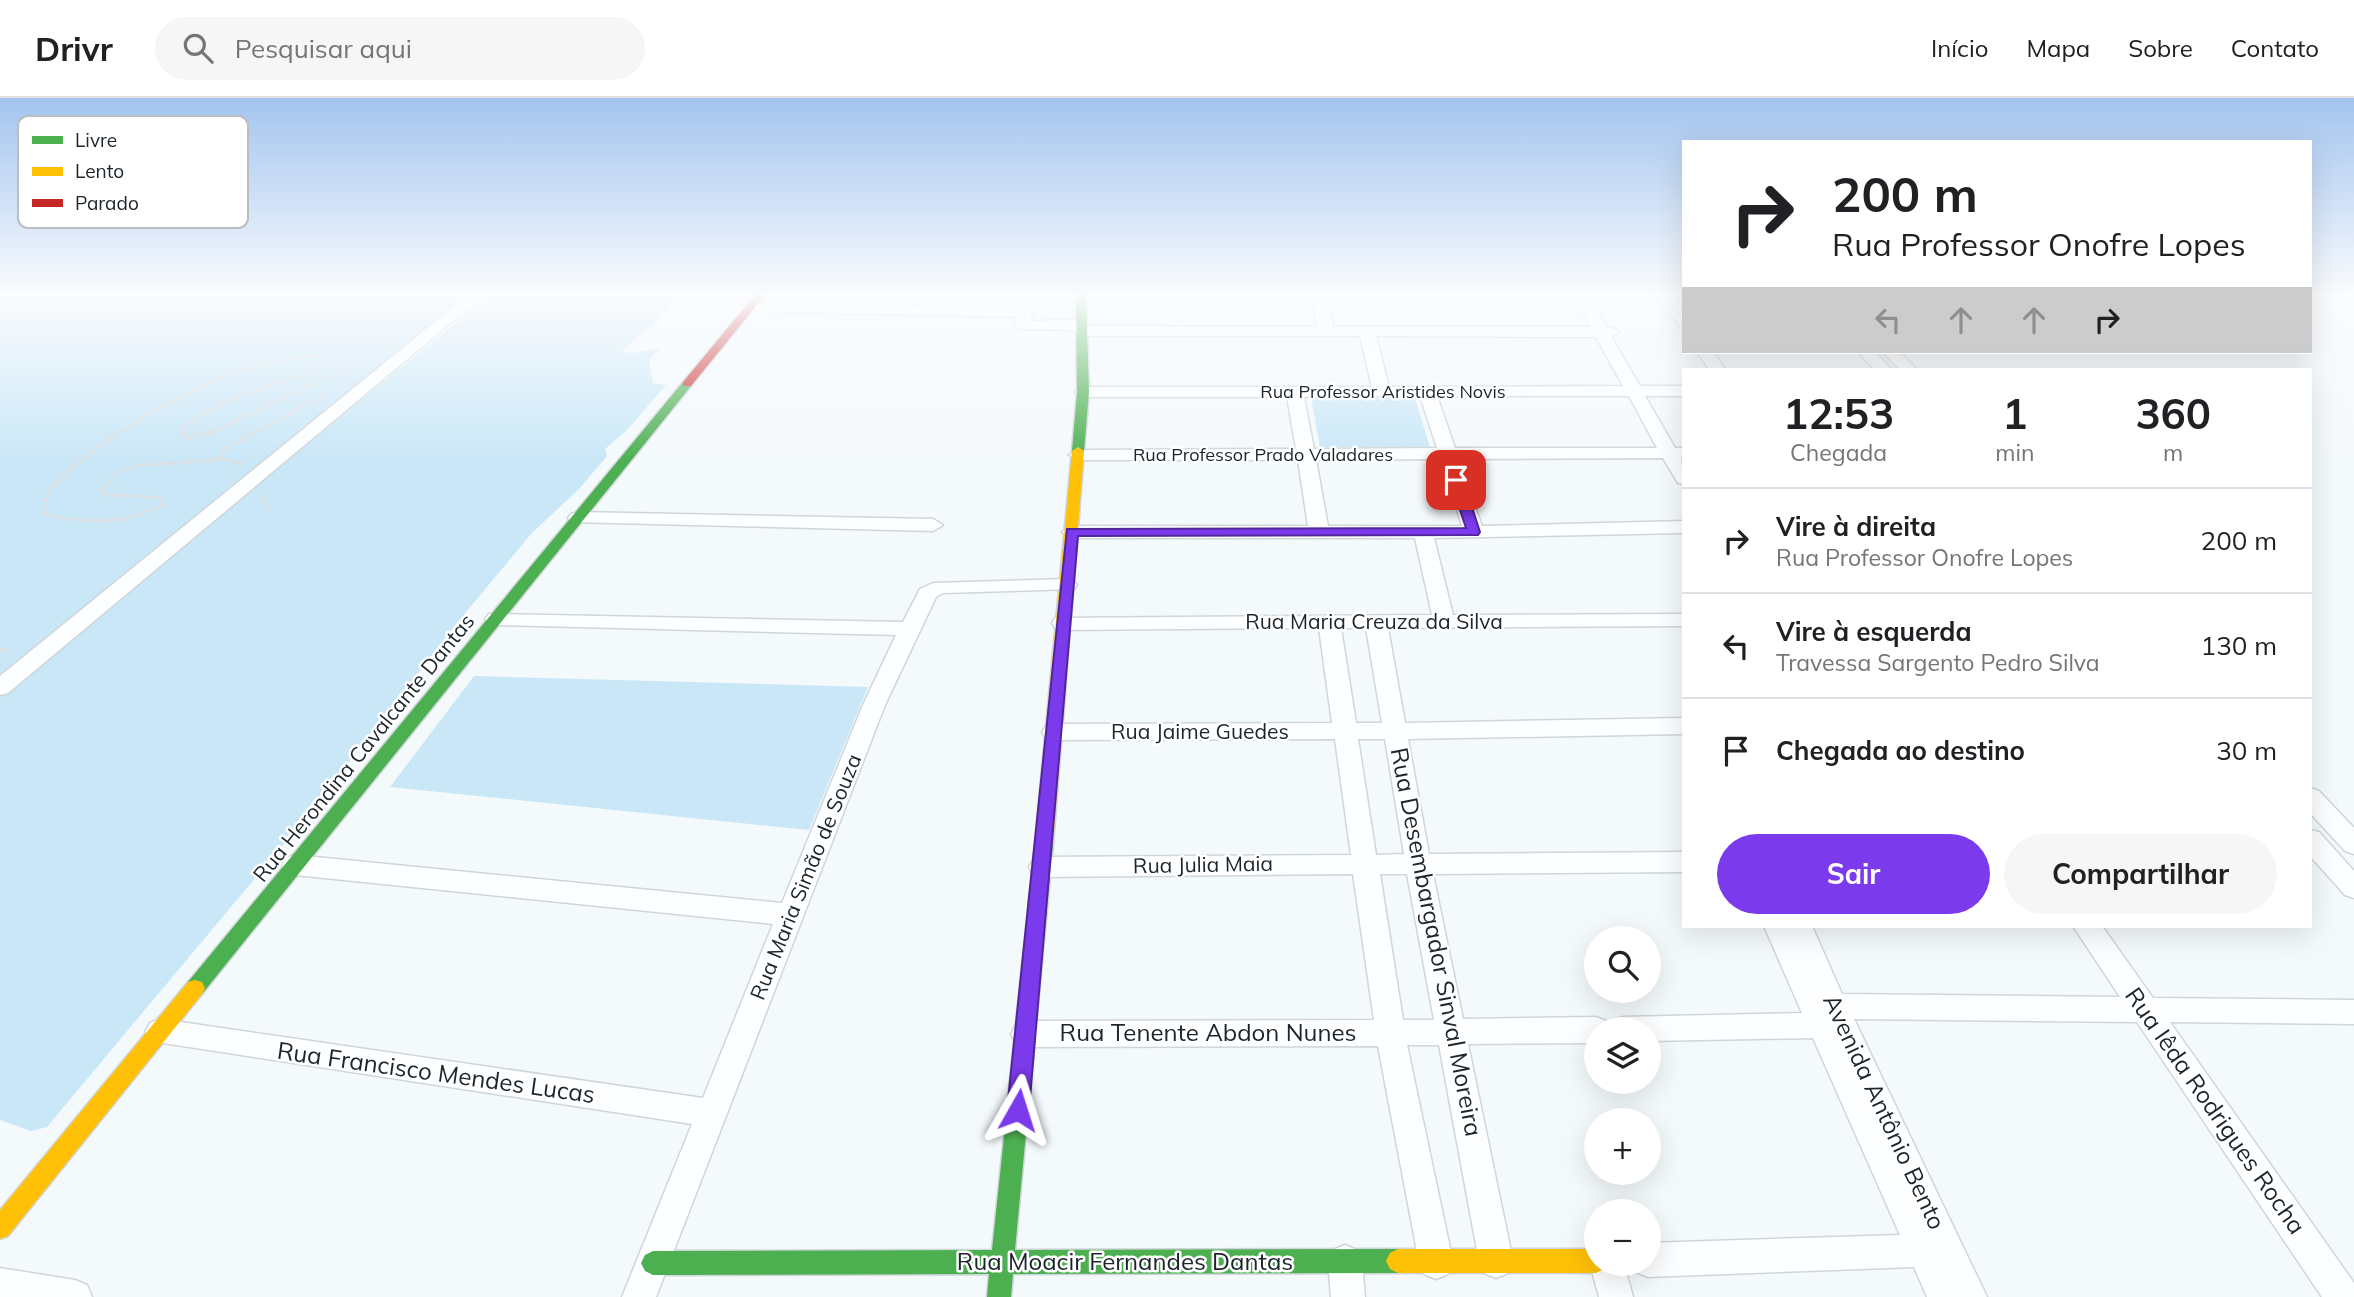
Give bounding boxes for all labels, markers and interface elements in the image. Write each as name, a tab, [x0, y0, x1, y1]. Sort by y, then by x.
search box	[155, 17, 645, 80]
text: Drivr	[35, 28, 113, 69]
icon: search	[179, 29, 217, 67]
text: Pesquisar aqui	[235, 32, 412, 65]
text: Início	[1931, 33, 1988, 63]
text: Mapa	[2026, 33, 2090, 63]
text: Sobre	[2128, 33, 2193, 63]
text: Contato	[2231, 33, 2319, 63]
legend	[18, 116, 248, 228]
text: Livre	[75, 128, 117, 152]
text: Lento	[75, 159, 124, 183]
text: 200 m	[1832, 163, 1978, 224]
icon: right	[1717, 168, 1808, 259]
text: Parado	[75, 191, 139, 215]
text: Rua Professor Onofre Lopes	[1832, 224, 2246, 264]
icon: left	[1869, 301, 1907, 339]
icon: ahead	[1942, 301, 1980, 339]
icon: ahead	[2015, 301, 2053, 339]
icon: right	[2088, 301, 2126, 339]
street label: Rua Professor Aristides Novis	[1260, 380, 1506, 403]
text: 12:53	[1783, 387, 1894, 440]
text: 1	[2002, 387, 2027, 440]
text: 360	[2135, 387, 2211, 440]
text: Chegada	[1790, 438, 1887, 467]
text: min	[1995, 438, 2034, 467]
text: m	[2163, 438, 2183, 467]
street label: Rua Professor Prado Valadares	[1133, 443, 1393, 466]
pin	[1426, 450, 1486, 510]
icon: arrive	[1437, 461, 1475, 499]
text: Vire à direita	[1776, 510, 1936, 543]
icon: right	[1717, 522, 1755, 560]
text: 200 m	[2201, 524, 2277, 557]
text: Rua Professor Onofre Lopes	[1776, 543, 2073, 572]
street label: Rua Herondina Cavalcante Dantas	[247, 608, 479, 887]
street label: Rua Maria Creuza da Silva	[1245, 608, 1503, 634]
text: Vire à esquerda	[1776, 615, 1972, 648]
icon: left	[1717, 627, 1755, 665]
text: 130 m	[2201, 629, 2277, 662]
text: Travessa Sargento Pedro Silva	[1776, 648, 2100, 677]
street label: Rua Jaime Guedes	[1111, 718, 1289, 744]
icon: arrive	[1717, 732, 1755, 770]
text: Chegada ao destino	[1776, 734, 2025, 767]
text: 30 m	[2216, 734, 2277, 767]
street label: Rua Desembargador Sinval Moreira	[1385, 745, 1489, 1139]
street label: Rua Maria Simão de Souza	[744, 750, 866, 1003]
button: Sair	[1717, 834, 1990, 914]
button: Compartilhar	[2004, 834, 2277, 914]
street label: Rua Julia Maia	[1133, 850, 1273, 878]
map controls	[1584, 926, 1661, 1276]
button: search	[1584, 926, 1661, 1003]
street label: Rua Iêda Rodrigues Rocha	[2119, 981, 2312, 1240]
street label: Avenida Antônio Bento	[1817, 989, 1953, 1234]
street label: Rua Tenente Abdon Nunes	[1060, 1017, 1356, 1047]
button: layers	[1584, 1017, 1661, 1094]
street label: Rua Francisco Mendes Lucas	[275, 1035, 597, 1109]
position arrow	[981, 1073, 1055, 1147]
button: +	[1584, 1108, 1661, 1185]
button: −	[1584, 1199, 1661, 1276]
street label: Rua Moacir Fernandes Dantas	[957, 1246, 1293, 1276]

